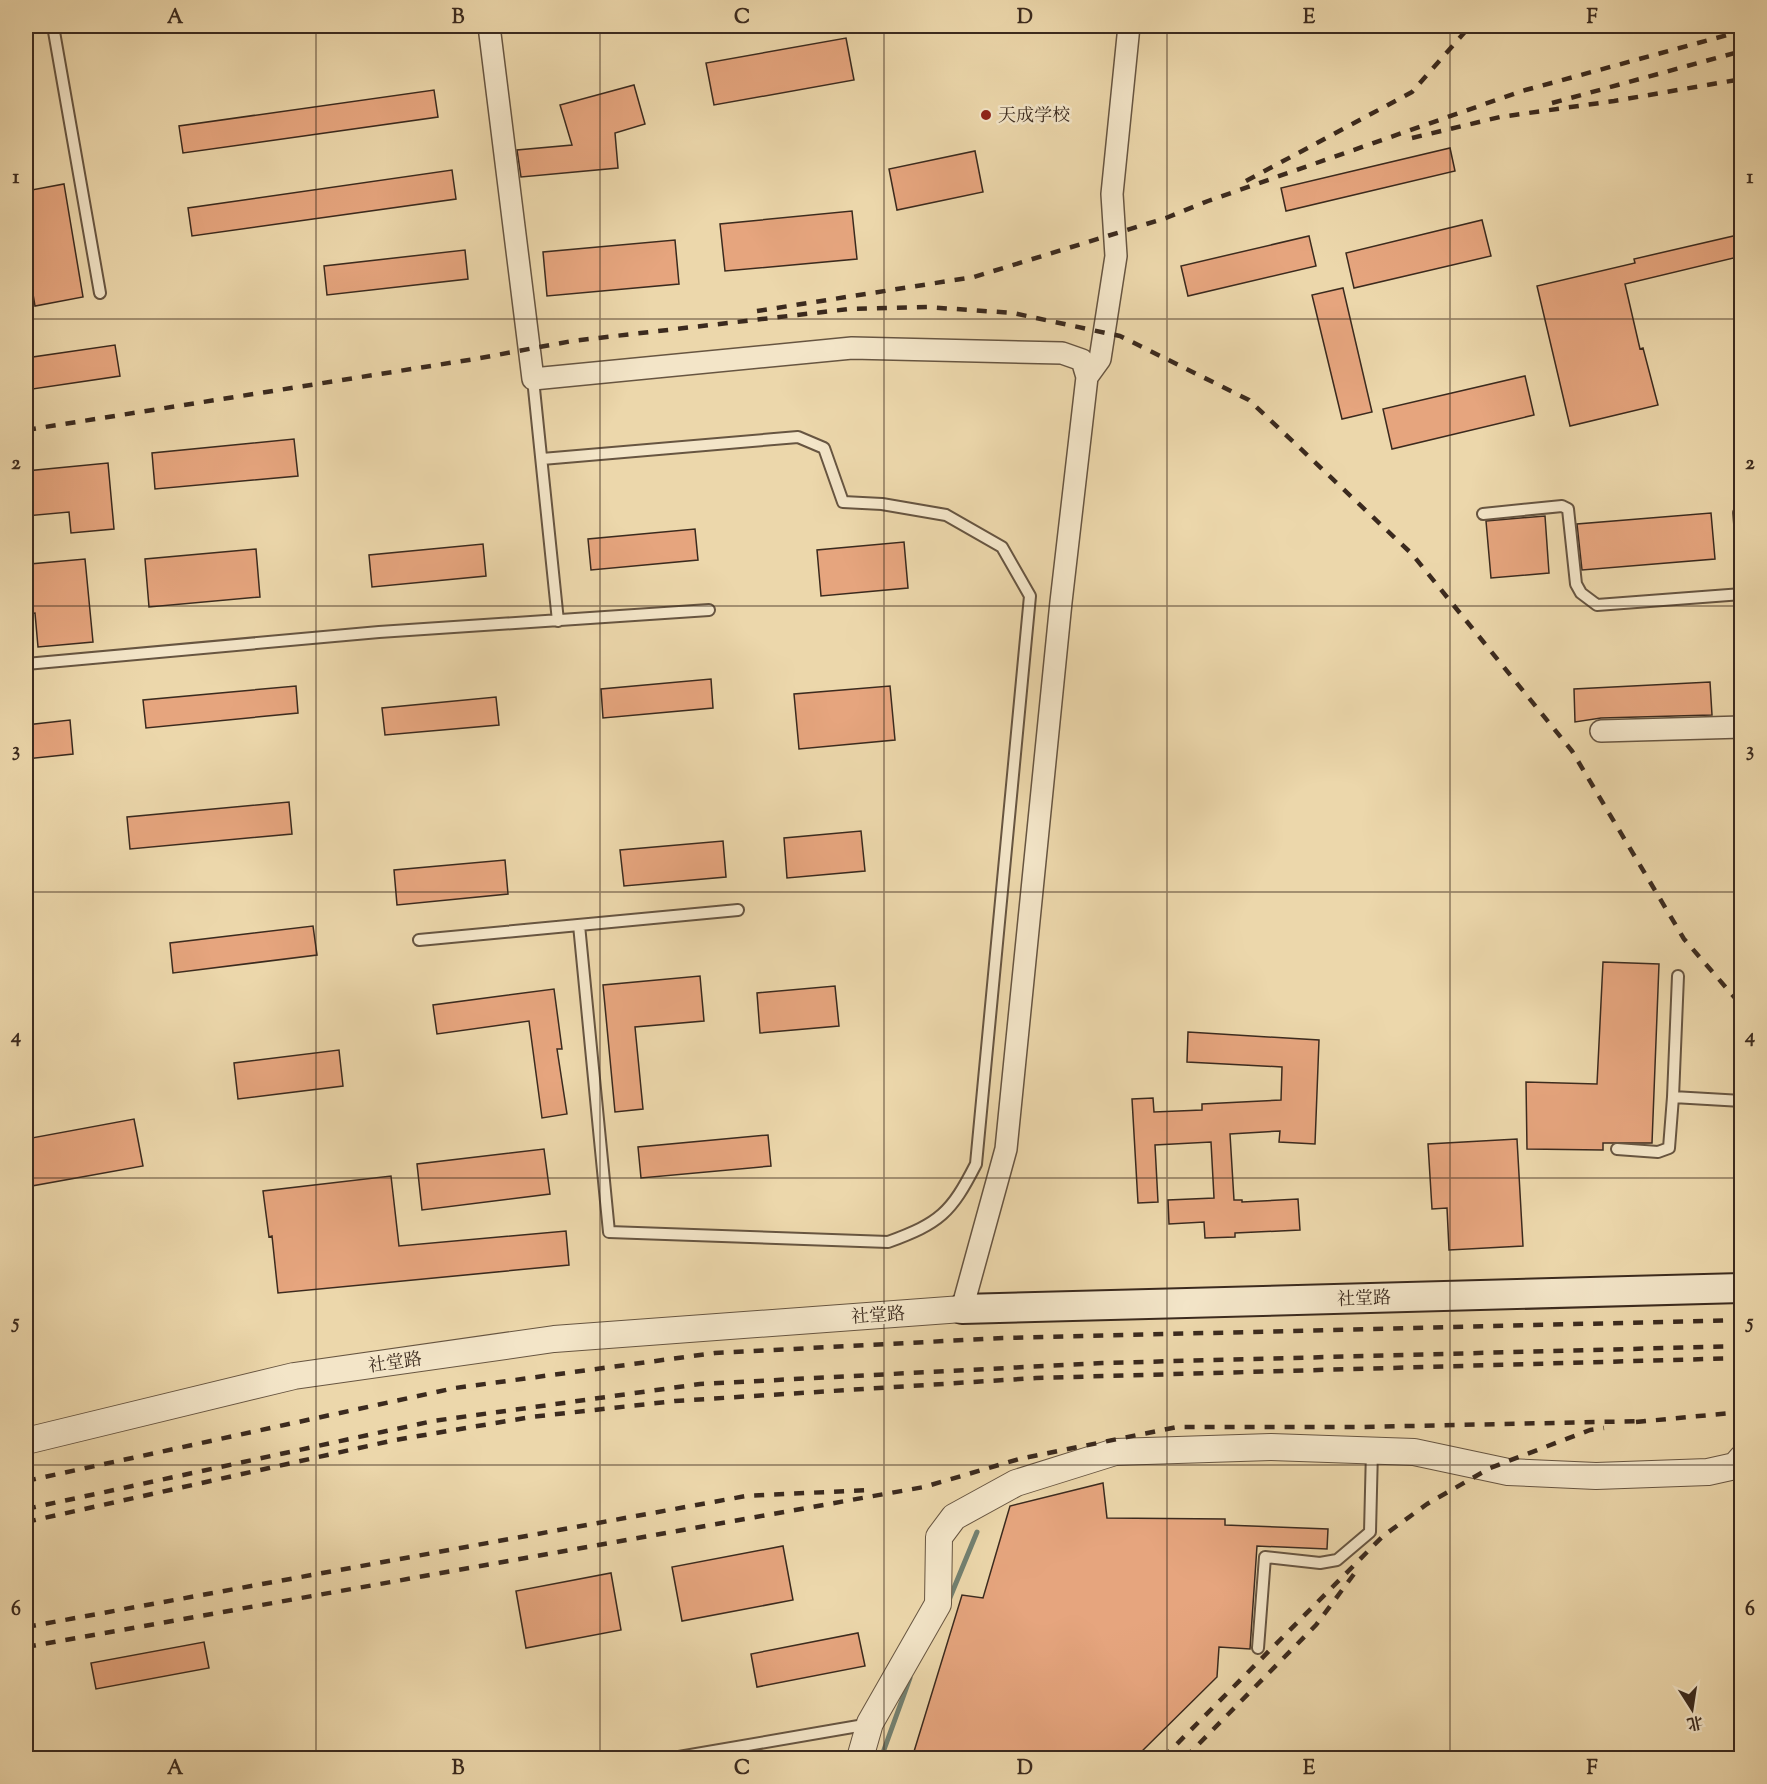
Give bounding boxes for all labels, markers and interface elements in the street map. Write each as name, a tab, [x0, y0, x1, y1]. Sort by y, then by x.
text: A	[167, 4, 184, 33]
text: B	[452, 4, 465, 33]
text: C	[734, 4, 750, 33]
text: D	[1017, 4, 1033, 33]
text: E	[1303, 4, 1316, 33]
text: F	[1586, 4, 1598, 33]
place label: 天成学校	[998, 104, 1070, 130]
marker: 天成学校	[979, 108, 993, 122]
text: 1	[13, 164, 20, 193]
text: 1	[1747, 164, 1754, 193]
text: 2	[11, 450, 21, 479]
text: 2	[1745, 450, 1755, 479]
text: 3	[12, 737, 20, 766]
text: 3	[1746, 737, 1754, 766]
text: 4	[10, 1023, 21, 1052]
text: 4	[1744, 1023, 1755, 1052]
street label: 社堂路	[1337, 1286, 1392, 1314]
street label: 社堂路	[850, 1302, 906, 1332]
text: 5	[11, 1309, 20, 1338]
text: 5	[1745, 1309, 1754, 1338]
street label: 社堂路	[367, 1347, 424, 1381]
text: 6	[11, 1596, 21, 1625]
text: 6	[1745, 1596, 1755, 1625]
north arrow	[1662, 1679, 1722, 1739]
text: 北	[1684, 1708, 1705, 1734]
text: A	[167, 1755, 184, 1784]
text: B	[452, 1755, 465, 1784]
text: C	[734, 1755, 750, 1784]
text: D	[1017, 1755, 1033, 1784]
text: E	[1303, 1755, 1316, 1784]
text: F	[1586, 1755, 1598, 1784]

